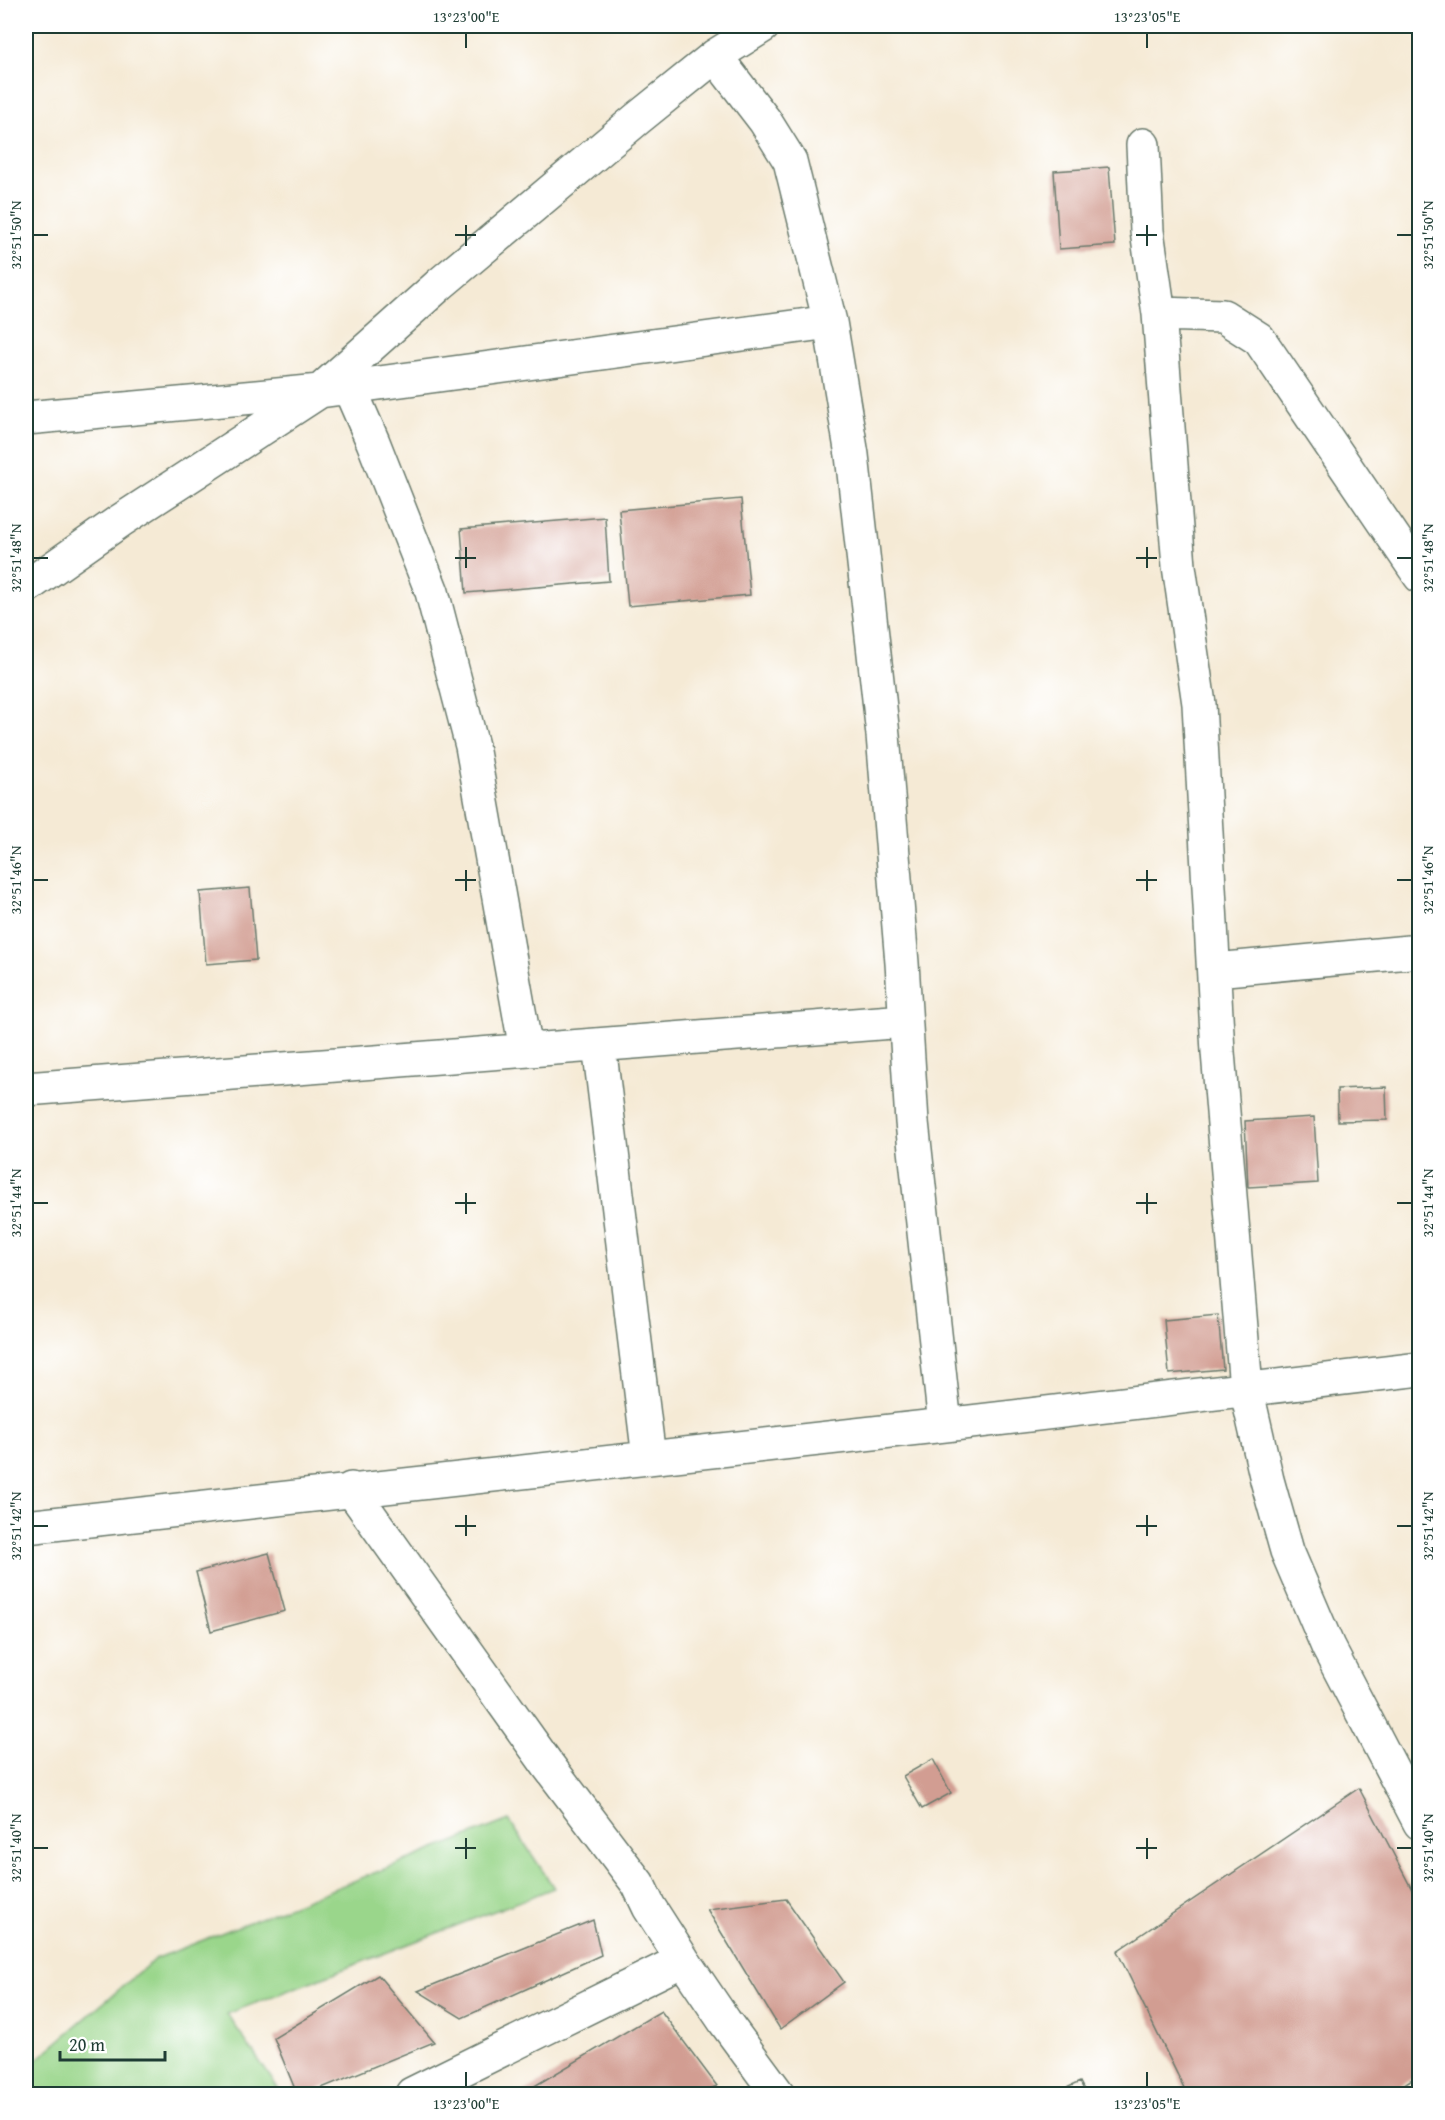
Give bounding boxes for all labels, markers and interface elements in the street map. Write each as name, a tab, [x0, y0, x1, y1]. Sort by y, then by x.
text: 13°23'00"E	[433, 6, 500, 27]
text: 13°23'05"E	[1114, 6, 1181, 27]
text: 32°51'50"N	[5, 200, 26, 269]
text: 32°51'50"N	[1417, 200, 1438, 269]
text: 32°51'48"N	[5, 523, 26, 592]
text: 32°51'48"N	[1417, 523, 1438, 592]
text: 32°51'46"N	[5, 845, 26, 914]
text: 32°51'46"N	[1417, 845, 1438, 914]
text: 32°51'44"N	[5, 1168, 26, 1237]
text: 32°51'44"N	[1417, 1168, 1438, 1237]
text: 32°51'42"N	[5, 1491, 26, 1560]
text: 32°51'42"N	[1417, 1491, 1438, 1560]
text: 32°51'40"N	[5, 1813, 26, 1882]
text: 32°51'40"N	[1417, 1813, 1438, 1882]
scale bar	[60, 2024, 165, 2062]
text: 20 m	[69, 2031, 105, 2058]
text: 13°23'00"E	[433, 2093, 500, 2114]
text: 13°23'05"E	[1114, 2093, 1181, 2114]

